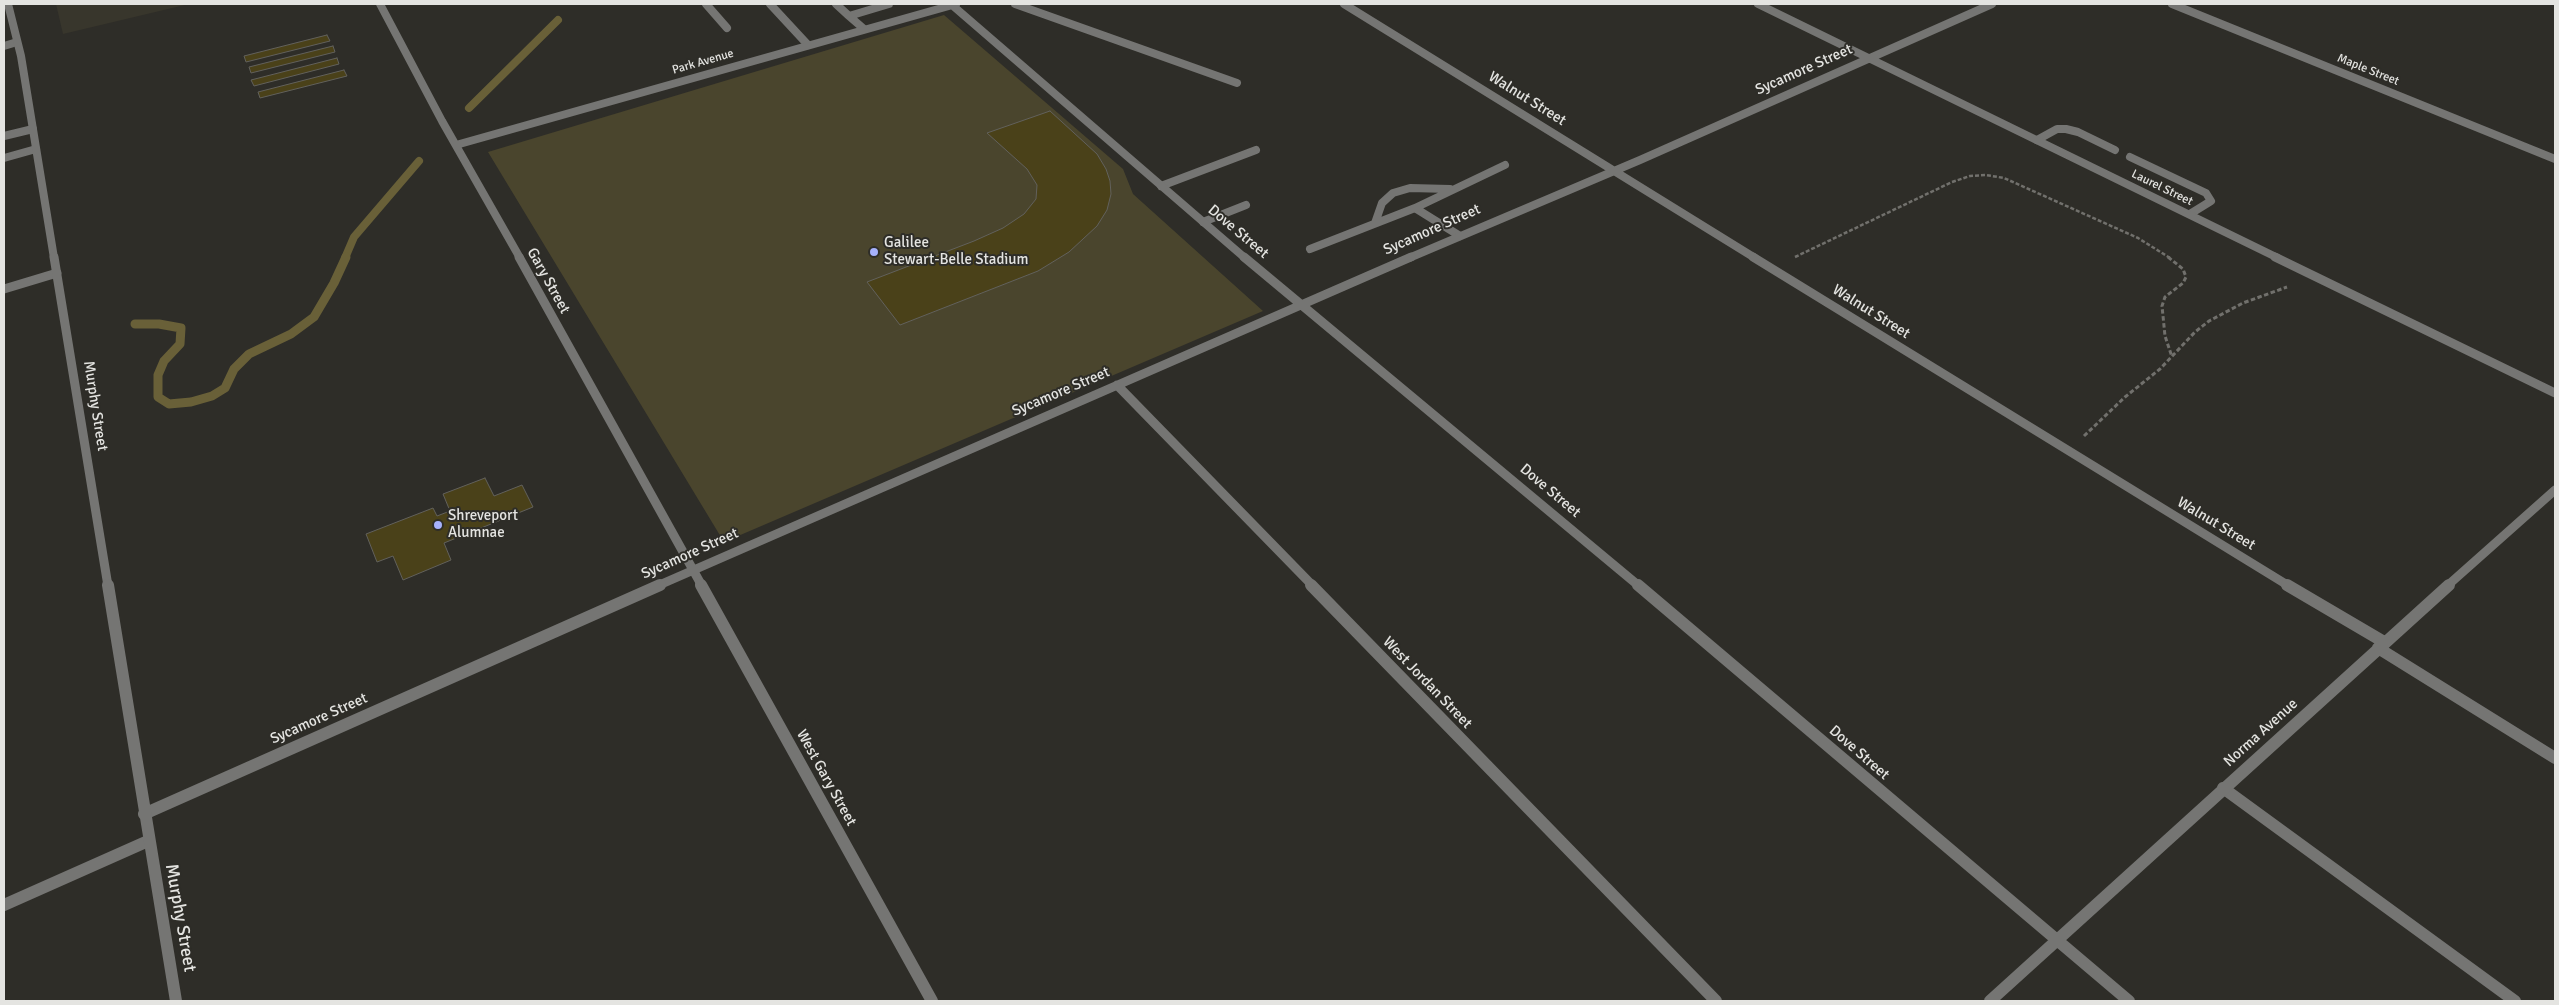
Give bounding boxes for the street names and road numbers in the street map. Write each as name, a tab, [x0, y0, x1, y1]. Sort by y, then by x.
street label: Sycamore Street	[1753, 41, 1855, 99]
street label: Park Avenue	[671, 46, 735, 78]
street label: Maple Street	[2335, 51, 2401, 89]
street label: Walnut Street	[1485, 68, 1569, 130]
street label: Laurel Street	[2129, 167, 2195, 209]
street label: Dove Street	[1204, 201, 1272, 263]
street label: Sycamore Street	[1381, 201, 1483, 259]
street label: Gary Street	[523, 245, 573, 317]
street label: Walnut Street	[1829, 281, 1913, 343]
street label: Murphy Street	[79, 360, 111, 452]
street label: Sycamore Street	[1009, 363, 1113, 421]
street label: Dove Street	[1516, 460, 1584, 522]
street label: Walnut Street	[2174, 494, 2258, 554]
street label: Sycamore Street	[639, 525, 741, 583]
street label: West Jordan Street	[1379, 633, 1475, 733]
street label: Sycamore Street	[268, 690, 370, 748]
street label: Norma Avenue	[2220, 695, 2302, 771]
street label: Dove Street	[1825, 722, 1893, 784]
street label: West Gary Street	[792, 727, 860, 829]
street label: Murphy Street	[160, 862, 200, 974]

